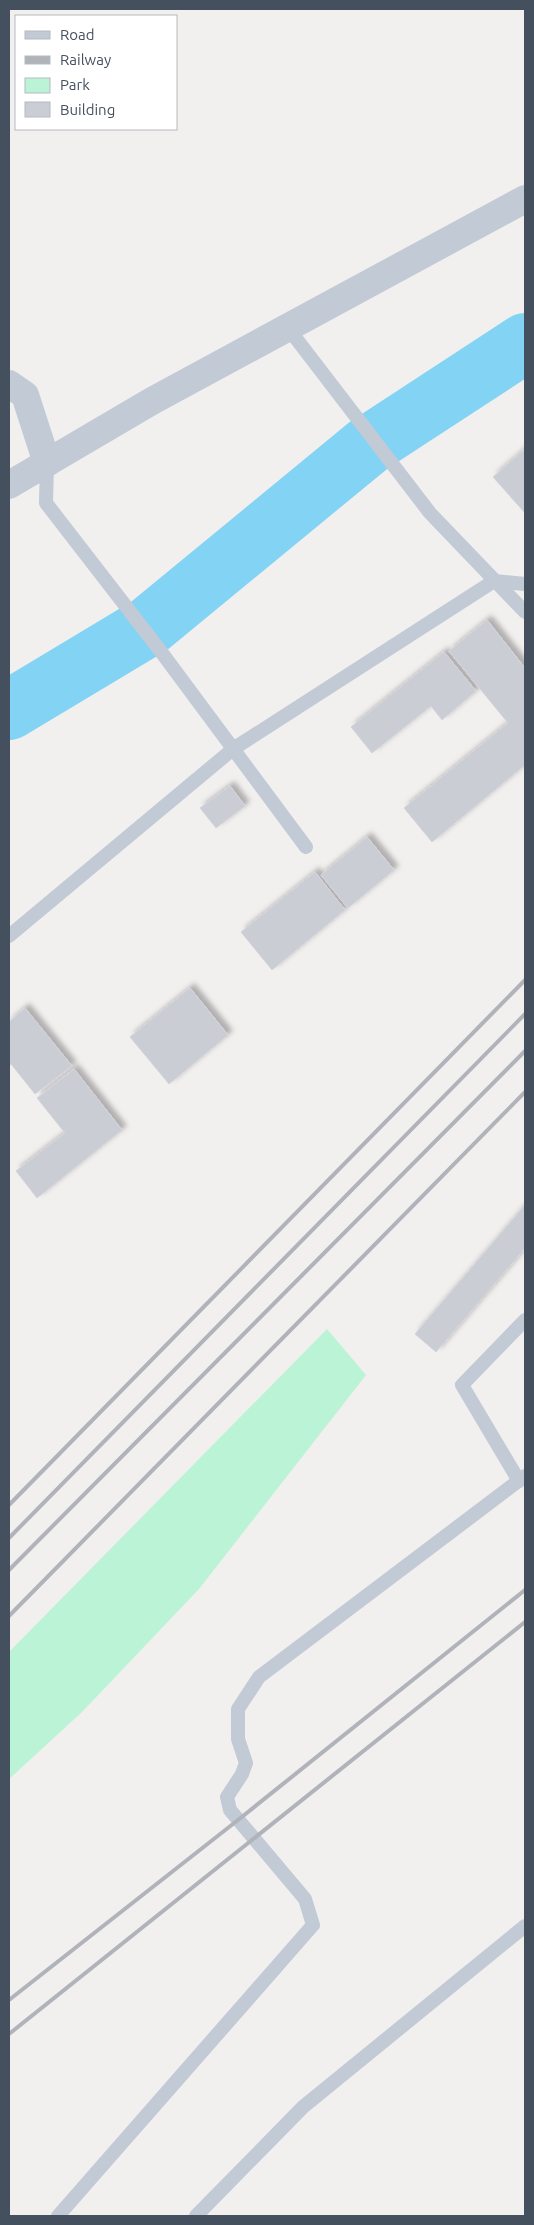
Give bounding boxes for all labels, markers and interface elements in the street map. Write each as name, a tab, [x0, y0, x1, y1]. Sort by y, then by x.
legend	[15, 15, 178, 130]
text: Road	[60, 26, 95, 43]
text: Railway	[60, 51, 111, 68]
text: Park	[60, 76, 90, 93]
text: Building	[60, 101, 115, 118]

